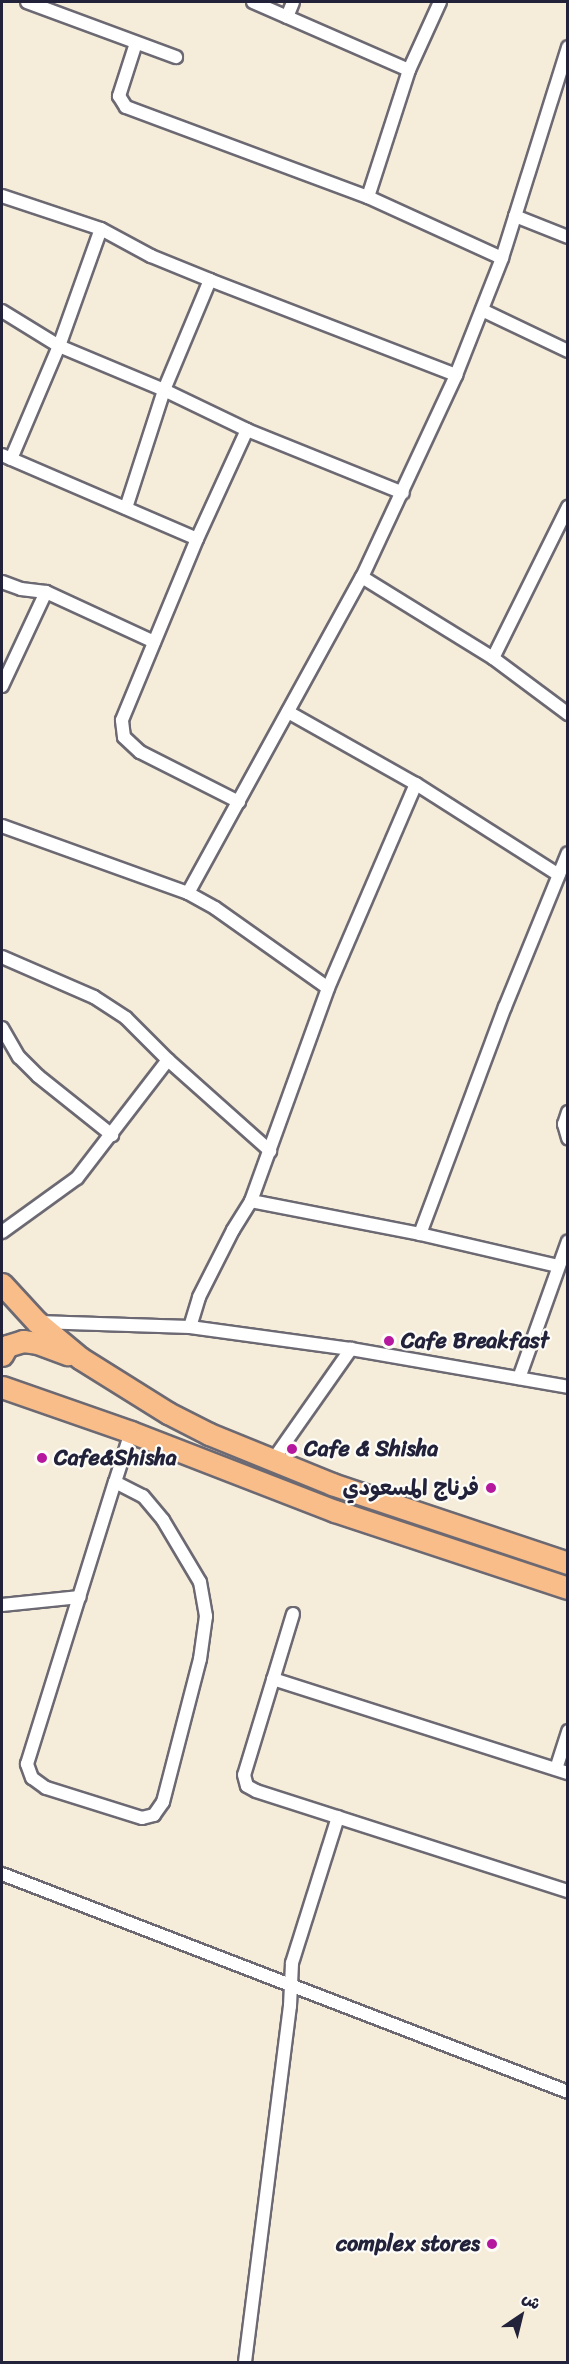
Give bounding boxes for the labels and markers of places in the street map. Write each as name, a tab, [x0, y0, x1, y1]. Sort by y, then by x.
place label: Cafe Breakfast	[401, 1328, 550, 1354]
marker: Cafe Breakfast	[382, 1334, 396, 1348]
place label: Cafe & Shisha	[304, 1436, 439, 1462]
marker: Cafe & Shisha	[285, 1442, 299, 1456]
place label: Cafe&Shisha	[54, 1445, 177, 1471]
marker: Cafe&Shisha	[35, 1451, 49, 1465]
place label: فرناج المسعودي	[342, 1475, 479, 1501]
marker: فرناج المسعودي	[484, 1481, 498, 1495]
place label: complex stores	[333, 2231, 480, 2257]
marker: complex stores	[485, 2237, 499, 2251]

